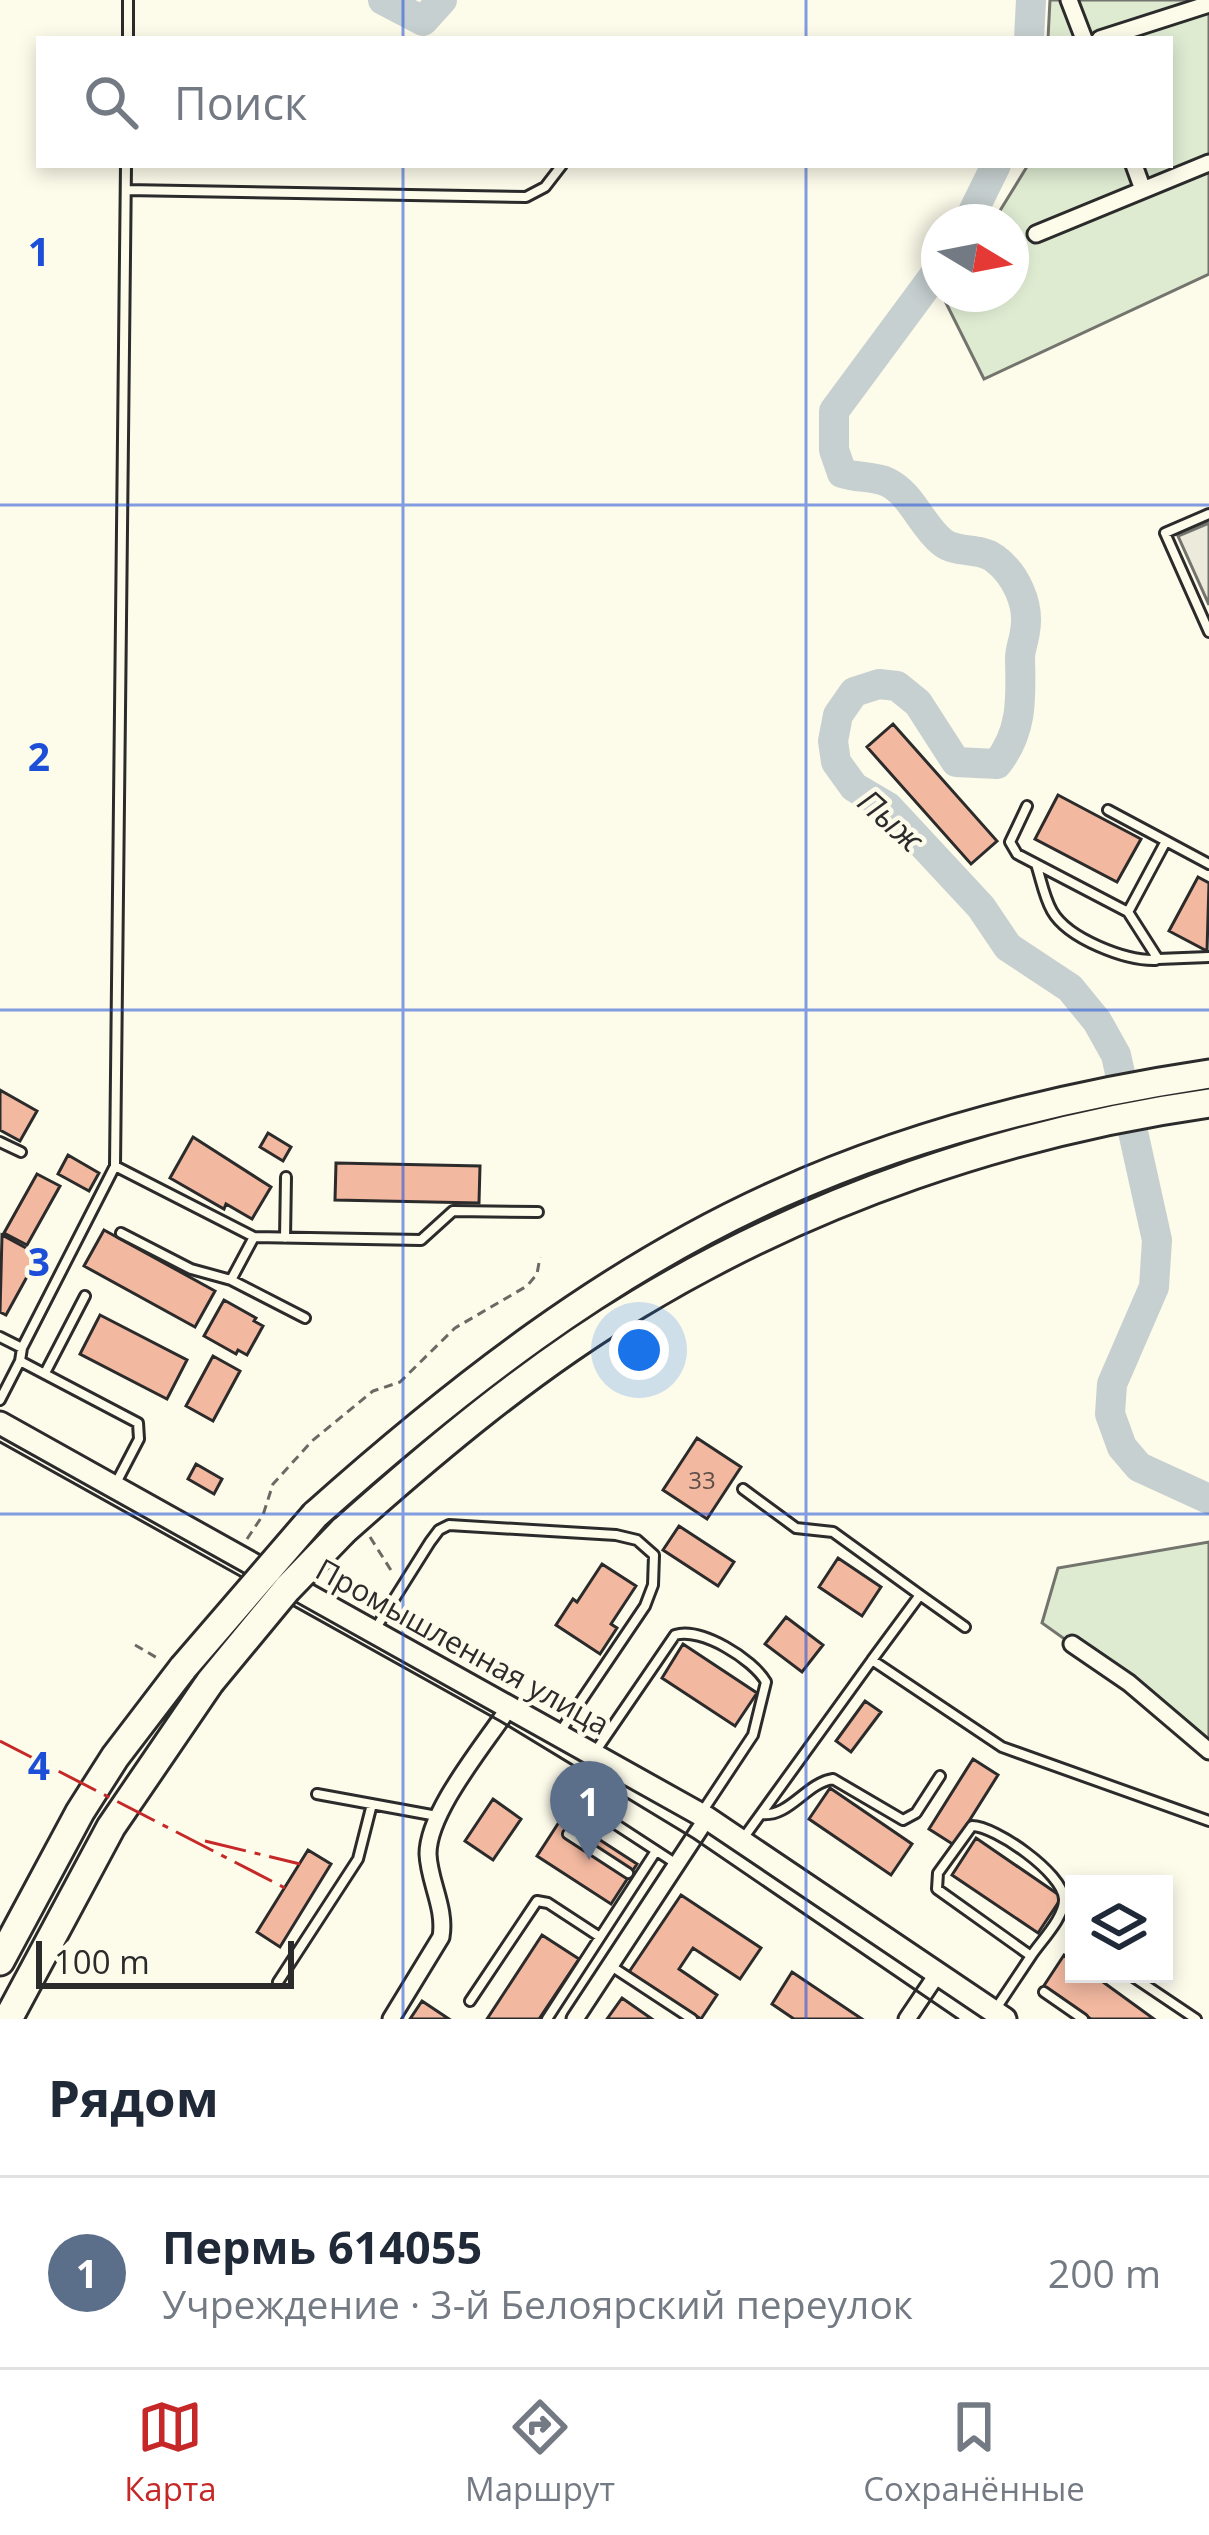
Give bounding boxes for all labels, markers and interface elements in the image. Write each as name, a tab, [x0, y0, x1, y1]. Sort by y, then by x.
search box	[36, 36, 1173, 168]
icon: search	[78, 69, 144, 135]
text: Поиск	[174, 72, 307, 133]
north arrow	[921, 204, 1029, 312]
text: 1	[28, 224, 50, 277]
text: 2	[28, 729, 50, 782]
water label: Пыж	[849, 779, 935, 862]
text: 3	[28, 1234, 50, 1287]
your location	[609, 1320, 669, 1380]
house number: 33	[688, 1463, 716, 1496]
street label: Промышленная улица	[309, 1548, 617, 1744]
text: 4	[28, 1738, 50, 1791]
pin: 1	[550, 1761, 628, 1860]
map controls	[1065, 1875, 1173, 1983]
button: layers	[1065, 1875, 1173, 1983]
scale bar	[36, 1935, 294, 1988]
text: 100 m	[54, 1939, 150, 1984]
text: Рядом	[48, 2062, 219, 2132]
text: Пермь 614055	[162, 2216, 482, 2277]
text: 1	[76, 2246, 98, 2299]
text: 200 m	[1048, 2246, 1161, 2299]
text: Учреждение · 3-й Белоярский переулок	[162, 2277, 913, 2330]
tab: Карта	[124, 2394, 217, 2511]
tab: Маршрут	[465, 2394, 615, 2511]
tab: Сохранённые	[863, 2394, 1085, 2511]

